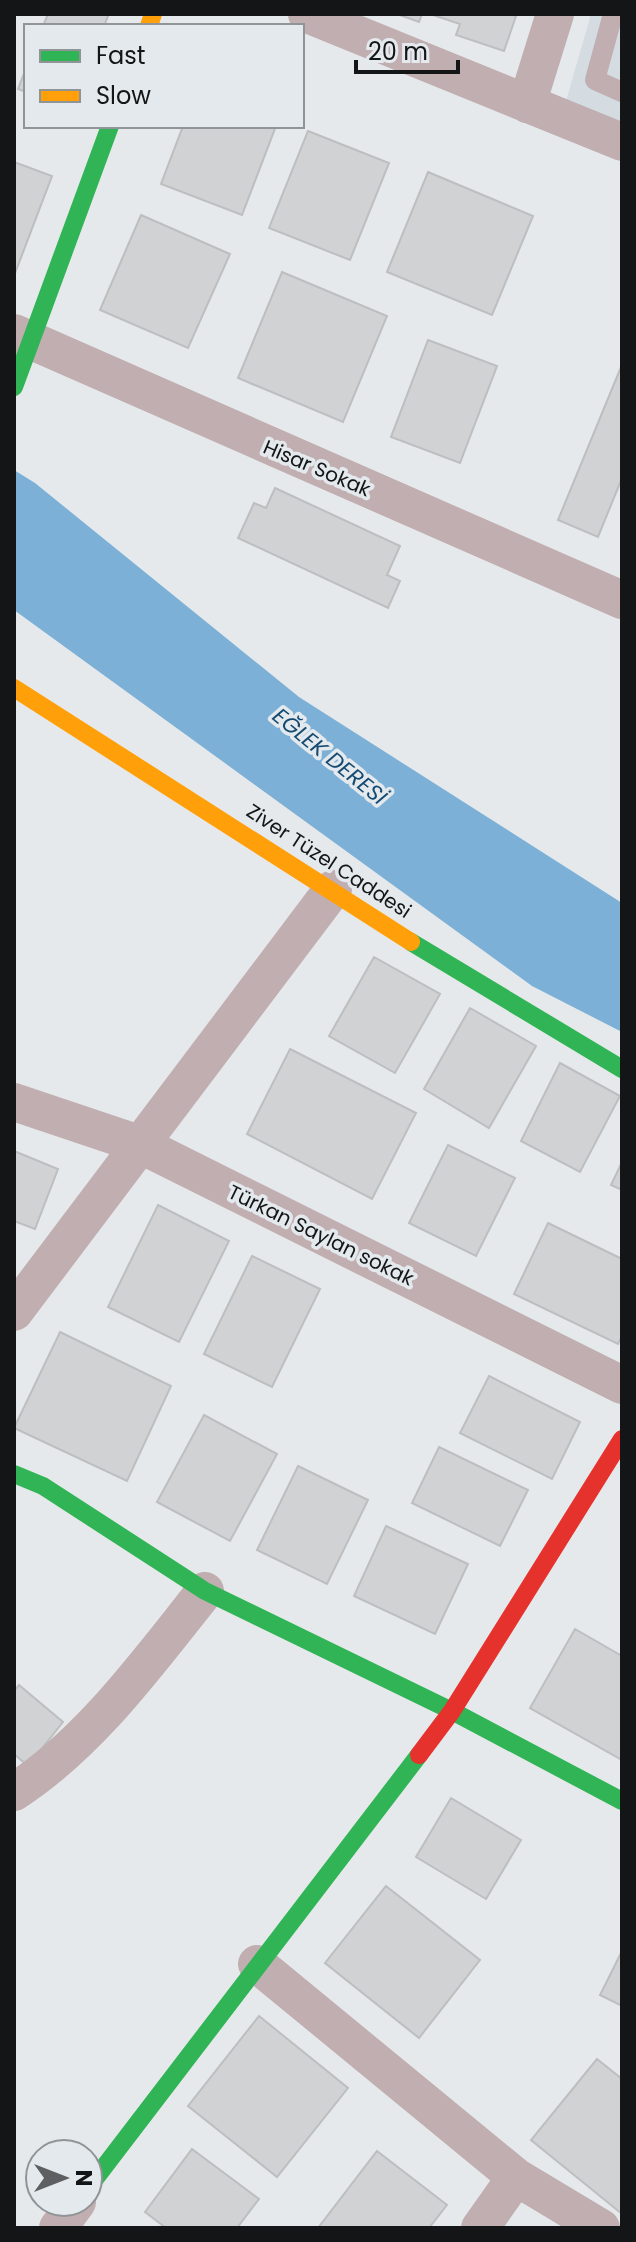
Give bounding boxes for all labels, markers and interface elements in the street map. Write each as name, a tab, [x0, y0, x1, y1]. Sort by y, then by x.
legend	[24, 24, 304, 128]
scale bar	[356, 24, 458, 74]
text: 20 m	[368, 35, 428, 68]
text: Fast	[96, 39, 146, 72]
text: Slow	[96, 79, 151, 112]
street label: Hisar Sokak	[259, 433, 376, 503]
water label: EĞLEK DERESİ	[266, 701, 394, 812]
street label: Ziver Tüzel Caddesi	[241, 797, 417, 925]
street label: Türkan Saylan sokak	[223, 1178, 419, 1292]
north arrow	[24, 2138, 104, 2218]
text: N	[68, 2170, 99, 2186]

